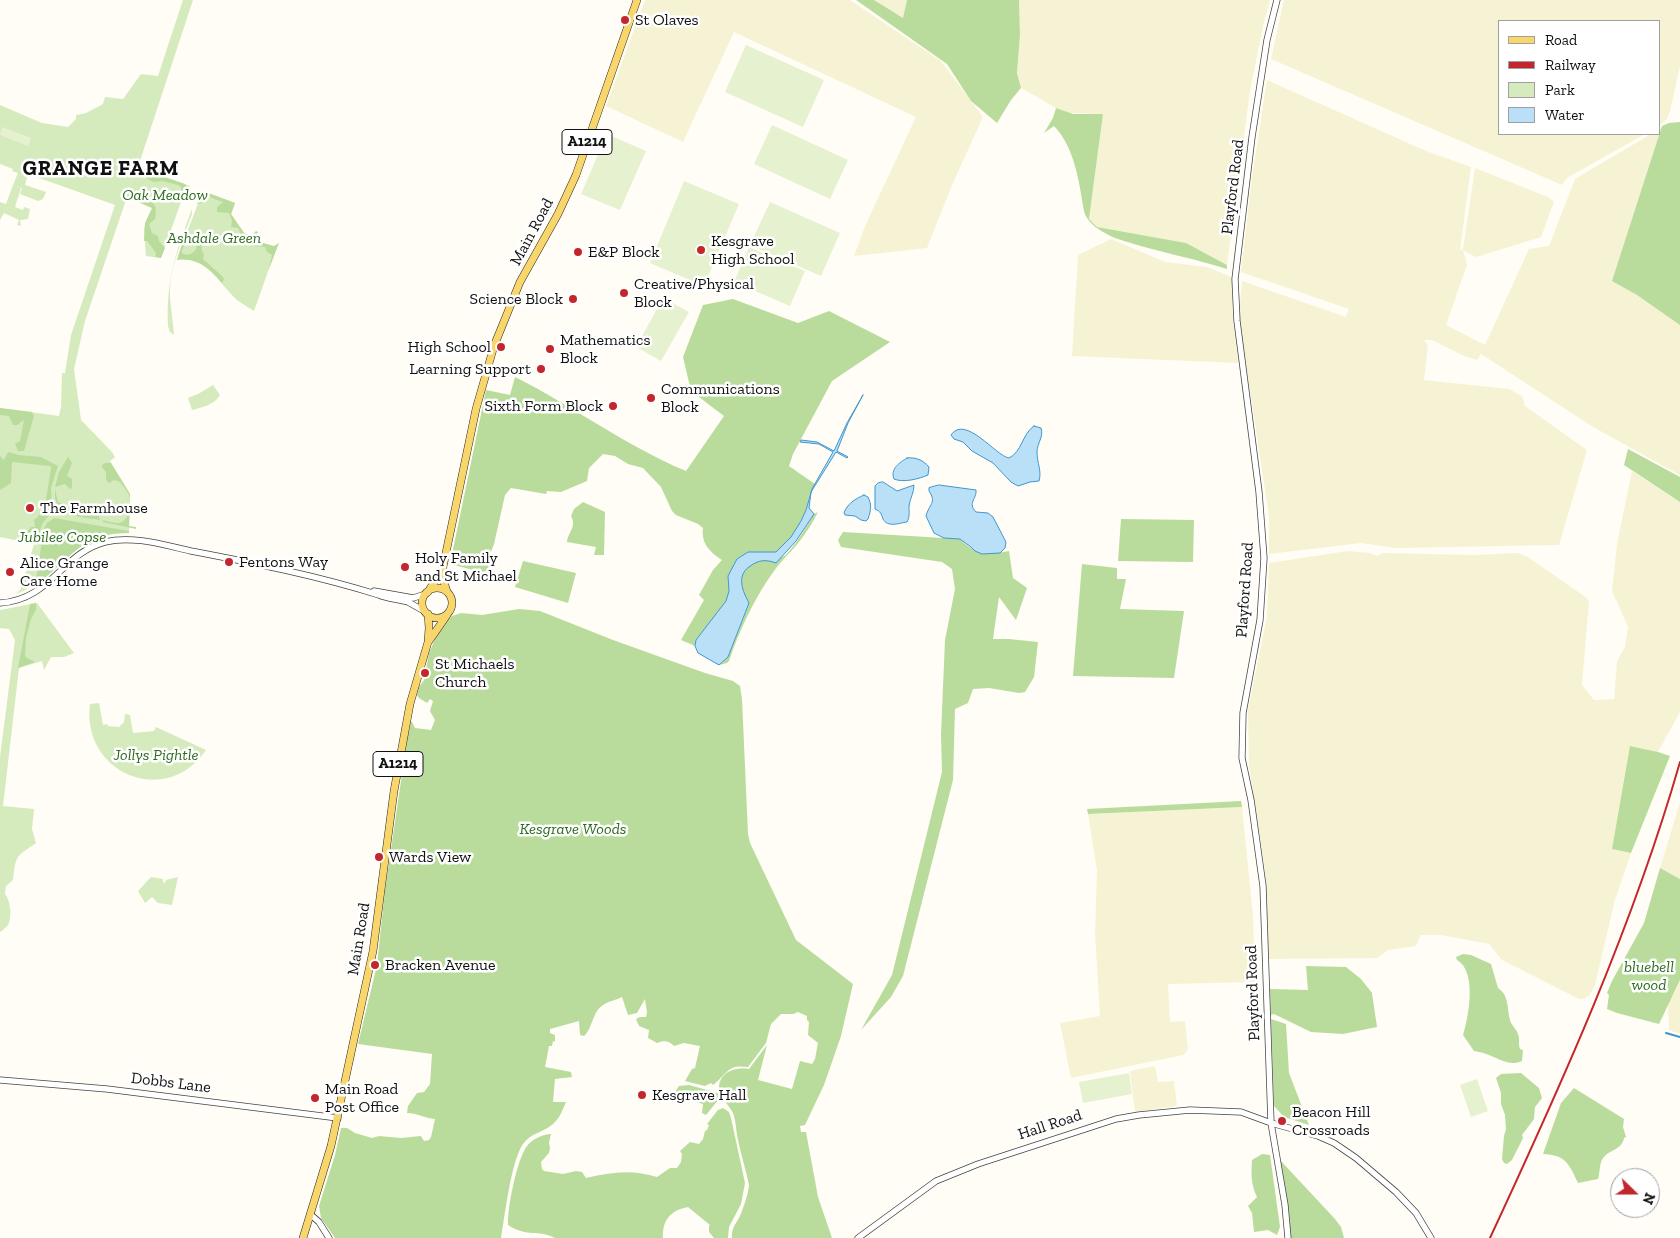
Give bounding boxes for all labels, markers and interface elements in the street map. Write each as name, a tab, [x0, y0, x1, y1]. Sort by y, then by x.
place label: St Olaves	[635, 10, 699, 30]
marker: St Olaves	[619, 14, 631, 26]
legend	[1498, 20, 1660, 135]
text: Road	[1545, 31, 1577, 49]
text: Railway	[1545, 56, 1596, 74]
text: Park	[1545, 81, 1575, 99]
text: Water	[1545, 106, 1585, 124]
road number: A1214	[562, 130, 612, 154]
street label: Playford Road	[1218, 138, 1248, 236]
district label: GRANGE FARM	[21, 156, 181, 182]
park label: Oak Meadow	[122, 185, 208, 205]
street label: Main Road	[506, 195, 558, 269]
park label: Ashdale Green	[167, 228, 261, 248]
place label: Kesgrave High School	[711, 231, 794, 269]
place label: E&P Block	[588, 242, 660, 262]
marker: Kesgrave High School	[695, 244, 707, 256]
marker: E&P Block	[572, 246, 584, 258]
place label: Creative/Physical Block	[634, 274, 754, 312]
marker: Creative/Physical Block	[618, 287, 630, 299]
place label: Science Block	[470, 289, 563, 309]
marker: Science Block	[567, 293, 579, 305]
place label: Mathematics Block	[560, 330, 650, 368]
place label: High School	[408, 337, 491, 357]
marker: High School	[495, 341, 507, 353]
marker: Mathematics Block	[544, 343, 556, 355]
place label: Learning Support	[409, 359, 531, 379]
marker: Learning Support	[535, 363, 547, 375]
place label: Communications Block	[661, 379, 780, 417]
marker: Communications Block	[645, 392, 657, 404]
place label: Sixth Form Block	[485, 396, 603, 416]
marker: Sixth Form Block	[607, 400, 619, 412]
place label: The Farmhouse	[40, 498, 148, 518]
marker: The Farmhouse	[24, 502, 36, 514]
park label: Jubilee Copse	[18, 527, 106, 547]
street label: Playford Road	[1232, 542, 1258, 638]
place label: Holy Family and St Michael	[415, 548, 517, 586]
place label: Fentons Way	[239, 552, 328, 572]
place label: Alice Grange Care Home	[20, 553, 109, 591]
marker: Fentons Way	[223, 556, 235, 568]
marker: Holy Family and St Michael	[399, 561, 411, 573]
marker: Alice Grange Care Home	[4, 566, 16, 578]
place label: St Michaels Church	[435, 654, 515, 692]
marker: St Michaels Church	[419, 667, 431, 679]
park label: Jollys Pightle	[113, 745, 199, 765]
road number: A1214	[373, 752, 423, 776]
park label: Kesgrave Woods	[519, 819, 627, 839]
place label: Wards View	[389, 847, 471, 867]
marker: Wards View	[373, 851, 385, 863]
street label: Main Road	[344, 901, 374, 977]
street label: Playford Road	[1242, 945, 1264, 1041]
place label: Bracken Avenue	[385, 955, 496, 975]
park label: bluebell wood	[1624, 957, 1674, 995]
marker: Bracken Avenue	[369, 959, 381, 971]
street label: Dobbs Lane	[130, 1069, 212, 1097]
place label: Main Road Post Office	[325, 1079, 399, 1117]
place label: Kesgrave Hall	[652, 1085, 747, 1105]
marker: Kesgrave Hall	[636, 1089, 648, 1101]
marker: Main Road Post Office	[309, 1092, 321, 1104]
place label: Beacon Hill Crossroads	[1292, 1102, 1370, 1140]
street label: Hall Road	[1016, 1106, 1084, 1144]
marker: Beacon Hill Crossroads	[1276, 1115, 1288, 1127]
north arrow	[1610, 1168, 1660, 1218]
text: N	[1639, 1190, 1658, 1207]

